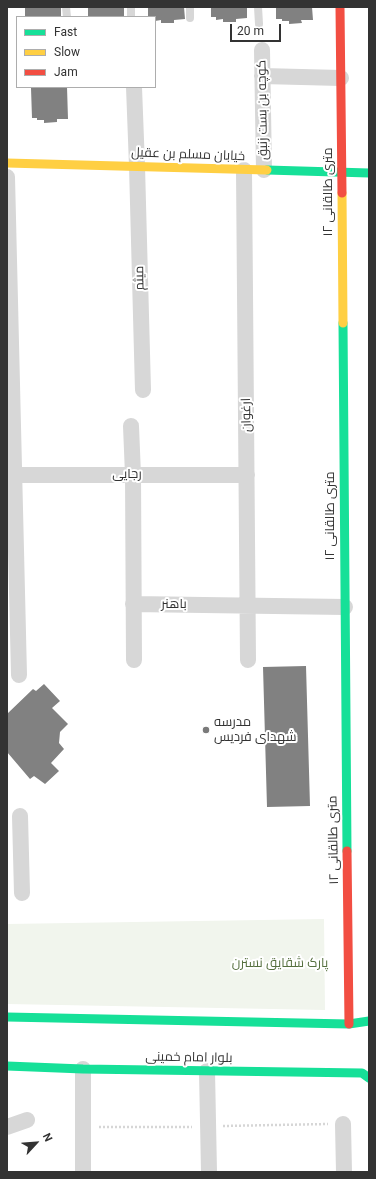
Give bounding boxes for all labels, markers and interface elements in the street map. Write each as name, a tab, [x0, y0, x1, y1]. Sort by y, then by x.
legend	[16, 16, 156, 88]
scale bar	[232, 16, 283, 42]
text: 20 m	[237, 24, 264, 38]
text: Fast	[54, 25, 77, 39]
text: Slow	[54, 45, 80, 59]
street label: کوچه بن بست زنبق	[254, 60, 272, 160]
text: Jam	[54, 65, 78, 79]
street label: خیابان مسلم بن عقیل	[131, 145, 245, 165]
street label: ۱۲ متری طالقانی	[321, 147, 337, 237]
street label: میثم	[132, 266, 148, 290]
street label: ارغوان	[239, 398, 255, 432]
street label: رجایی	[112, 467, 142, 483]
street label: ۱۲ متری طالقانی	[323, 471, 339, 561]
street label: باهنر	[161, 597, 187, 613]
place label: مدرسه شهدای فردیس	[214, 715, 296, 746]
marker: مدرسه شهدای فردیس	[201, 725, 211, 735]
street label: ۱۲ متری طالقانی	[325, 795, 343, 885]
park label: پارک شقایق نسترن	[232, 956, 328, 972]
street label: بلوار امام خمینی	[145, 1049, 233, 1067]
north arrow	[16, 1123, 56, 1163]
text: N	[40, 1131, 55, 1144]

